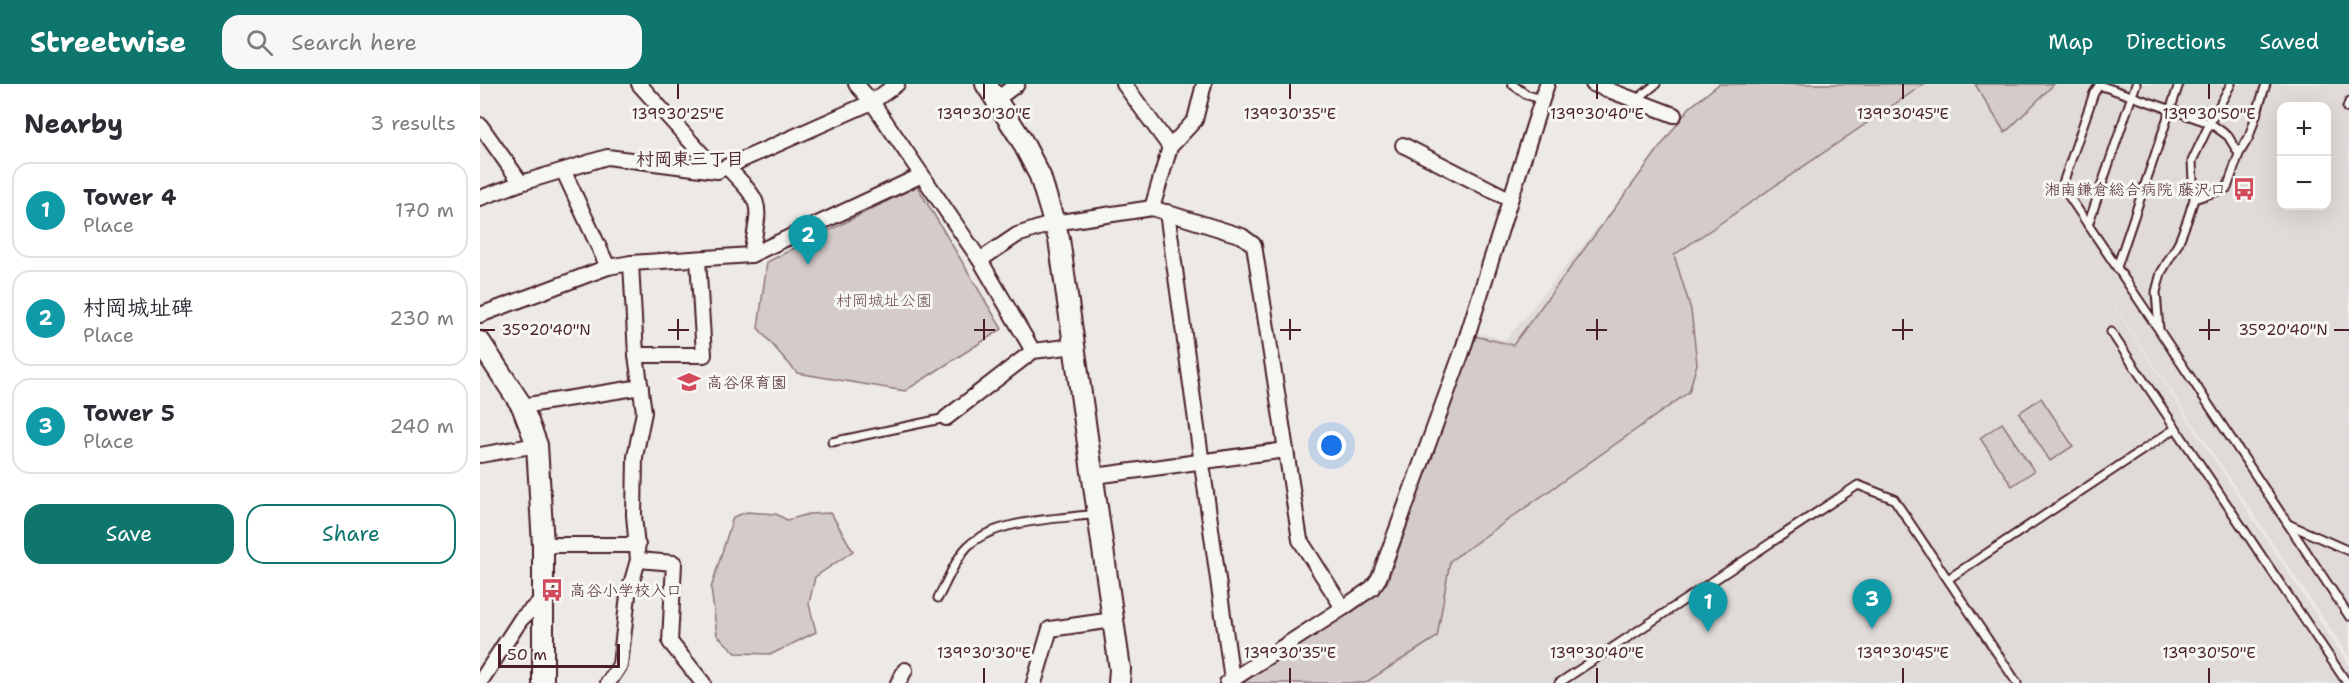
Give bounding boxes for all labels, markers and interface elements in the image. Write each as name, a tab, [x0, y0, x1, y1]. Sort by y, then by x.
search box	[222, 15, 642, 69]
text: Streetwise	[30, 23, 186, 61]
icon: search	[243, 26, 276, 59]
text: Search here	[291, 28, 417, 57]
text: Map	[2048, 28, 2093, 56]
text: Directions	[2126, 28, 2226, 56]
text: Saved	[2259, 28, 2319, 56]
map controls	[2277, 102, 2331, 210]
button: +	[2277, 102, 2331, 156]
text: 139°30'25"E	[632, 104, 724, 124]
text: 139°30'30"E	[937, 104, 1031, 124]
text: 139°30'35"E	[1244, 104, 1336, 124]
text: 139°30'40"E	[1550, 104, 1644, 124]
text: 139°30'45"E	[1857, 104, 1949, 124]
text: 139°30'50"E	[2162, 104, 2256, 124]
text: Nearby	[24, 106, 123, 141]
text: 3 results	[370, 110, 456, 136]
district label: 村岡東三丁目	[636, 147, 744, 171]
button: −	[2277, 156, 2331, 210]
bus stop icon: 湘南鎌倉総合病院 藤沢口	[2231, 176, 2257, 202]
place label: 湘南鎌倉総合病院 藤沢口	[2045, 179, 2226, 200]
text: Tower 4	[83, 183, 176, 212]
text: 1	[41, 197, 50, 223]
text: 170 m	[395, 197, 454, 223]
text: Place	[83, 212, 134, 238]
pin: 2	[788, 216, 828, 265]
park label: 村岡城址公園	[836, 290, 932, 311]
text: 村岡城址碑	[83, 293, 193, 322]
text: 2	[39, 305, 53, 331]
text: 230 m	[389, 305, 454, 331]
text: 35°20'40"N	[501, 320, 591, 340]
text: 35°20'40"N	[2238, 320, 2328, 340]
text: Place	[83, 322, 134, 348]
school or university icon: 高谷保育園	[676, 369, 702, 395]
place label: 高谷保育園	[707, 372, 787, 393]
text: Tower 5	[83, 399, 175, 428]
text: 3	[39, 413, 53, 439]
text: 240 m	[389, 413, 454, 439]
text: Place	[83, 428, 134, 454]
your location	[1317, 431, 1346, 460]
button: Save	[24, 504, 234, 564]
button: Share	[246, 504, 456, 564]
bus stop icon: 高谷小学校入口	[539, 577, 565, 603]
place label: 高谷小学校入口	[570, 580, 682, 601]
pin: 3	[1852, 580, 1892, 629]
pin: 1	[1688, 582, 1728, 632]
scale bar	[498, 641, 620, 668]
text: 139°30'30"E	[937, 643, 1031, 663]
text: 139°30'35"E	[1244, 643, 1336, 663]
text: 139°30'40"E	[1550, 643, 1644, 663]
text: 139°30'45"E	[1857, 643, 1949, 663]
text: 139°30'50"E	[2162, 643, 2256, 663]
text: 50 m	[507, 644, 547, 665]

